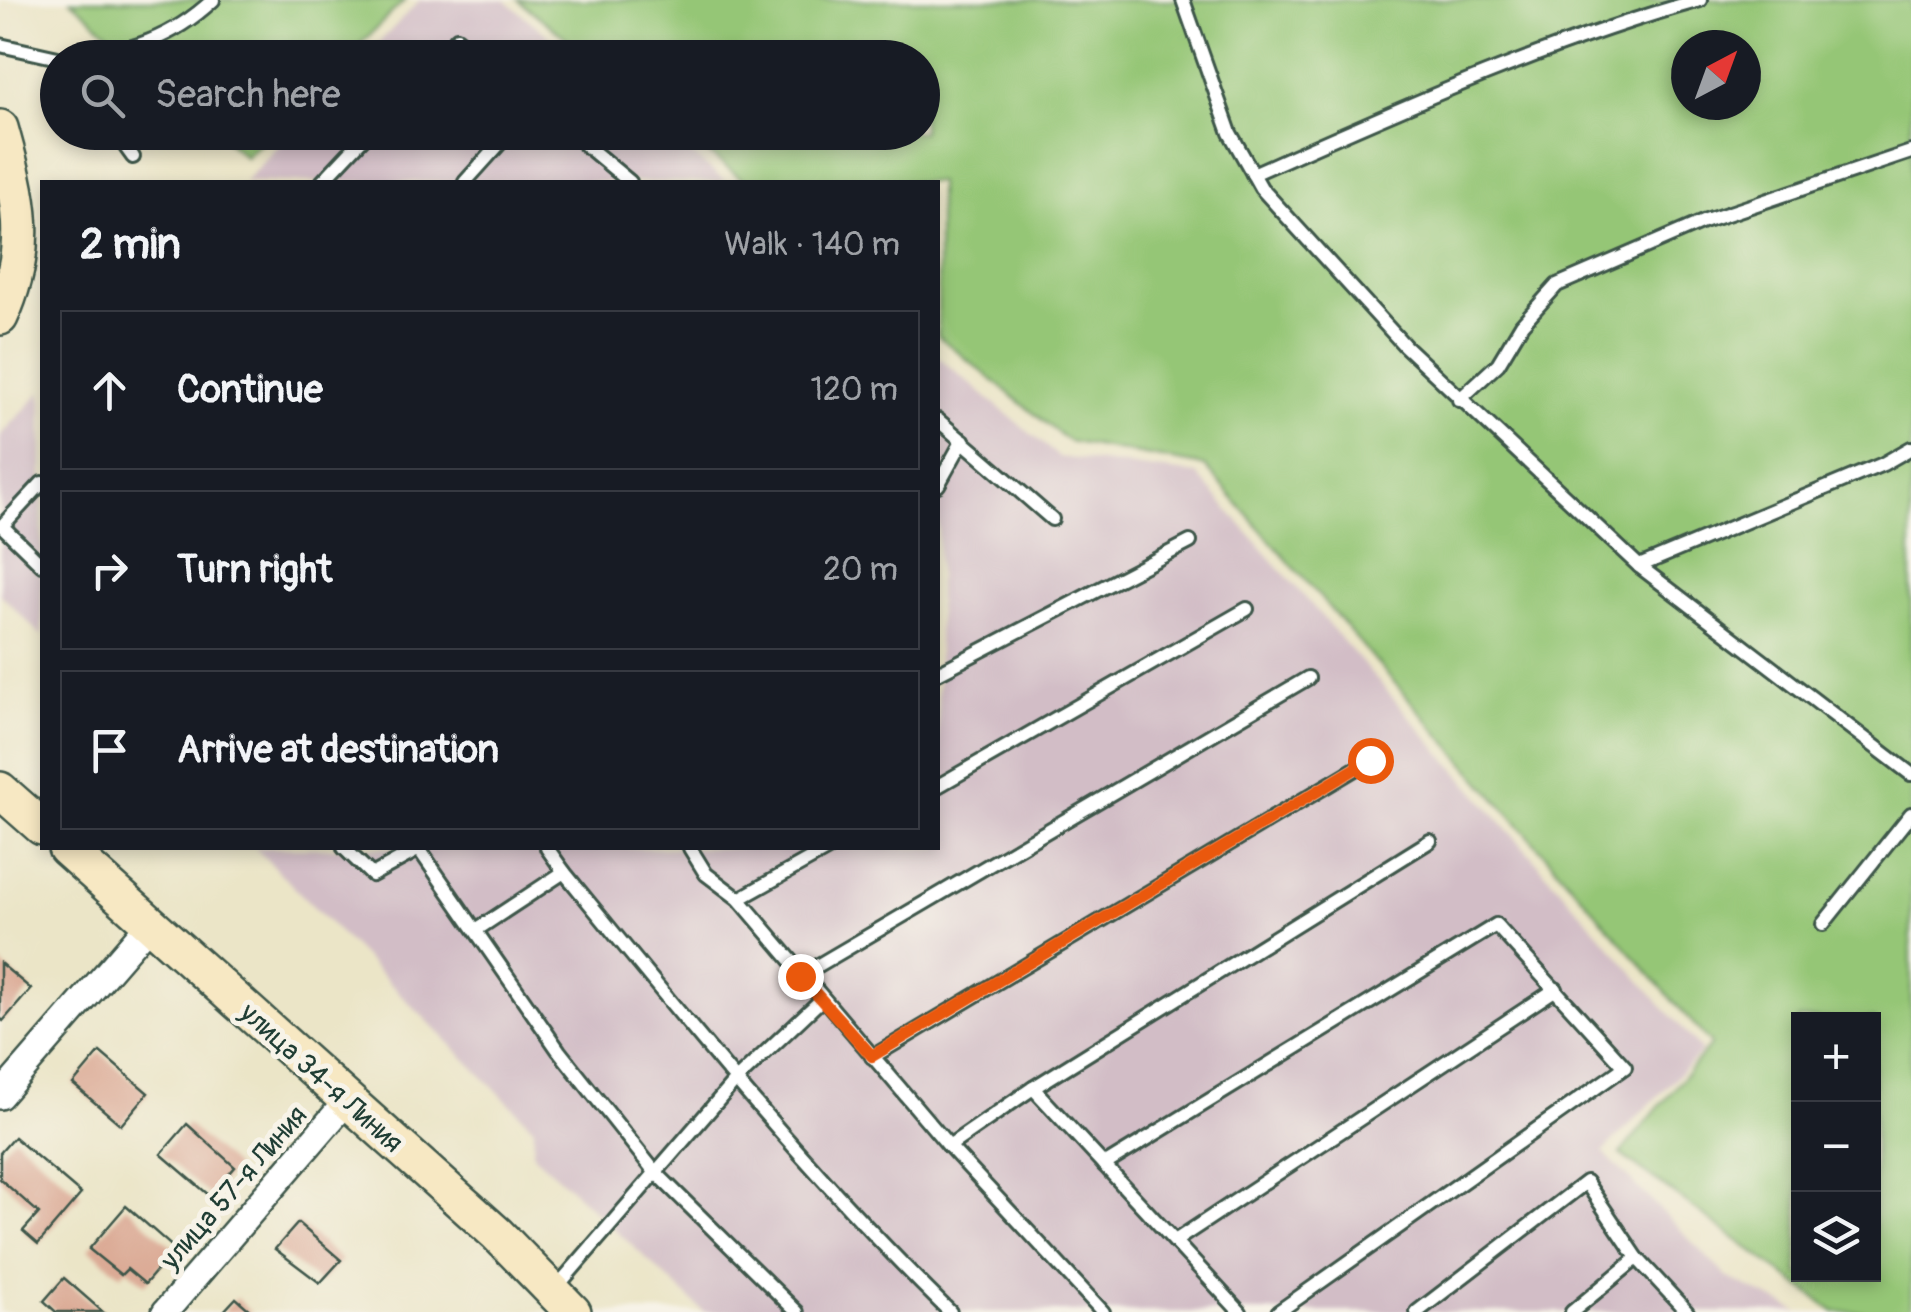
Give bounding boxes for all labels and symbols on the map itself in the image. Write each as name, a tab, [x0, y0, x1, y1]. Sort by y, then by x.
north arrow	[1671, 30, 1761, 120]
route start	[1348, 738, 1394, 784]
route end	[778, 954, 824, 1000]
street label: улица 34-я Линия	[231, 995, 410, 1161]
street label: улица 57-я Линия	[153, 1099, 315, 1278]

